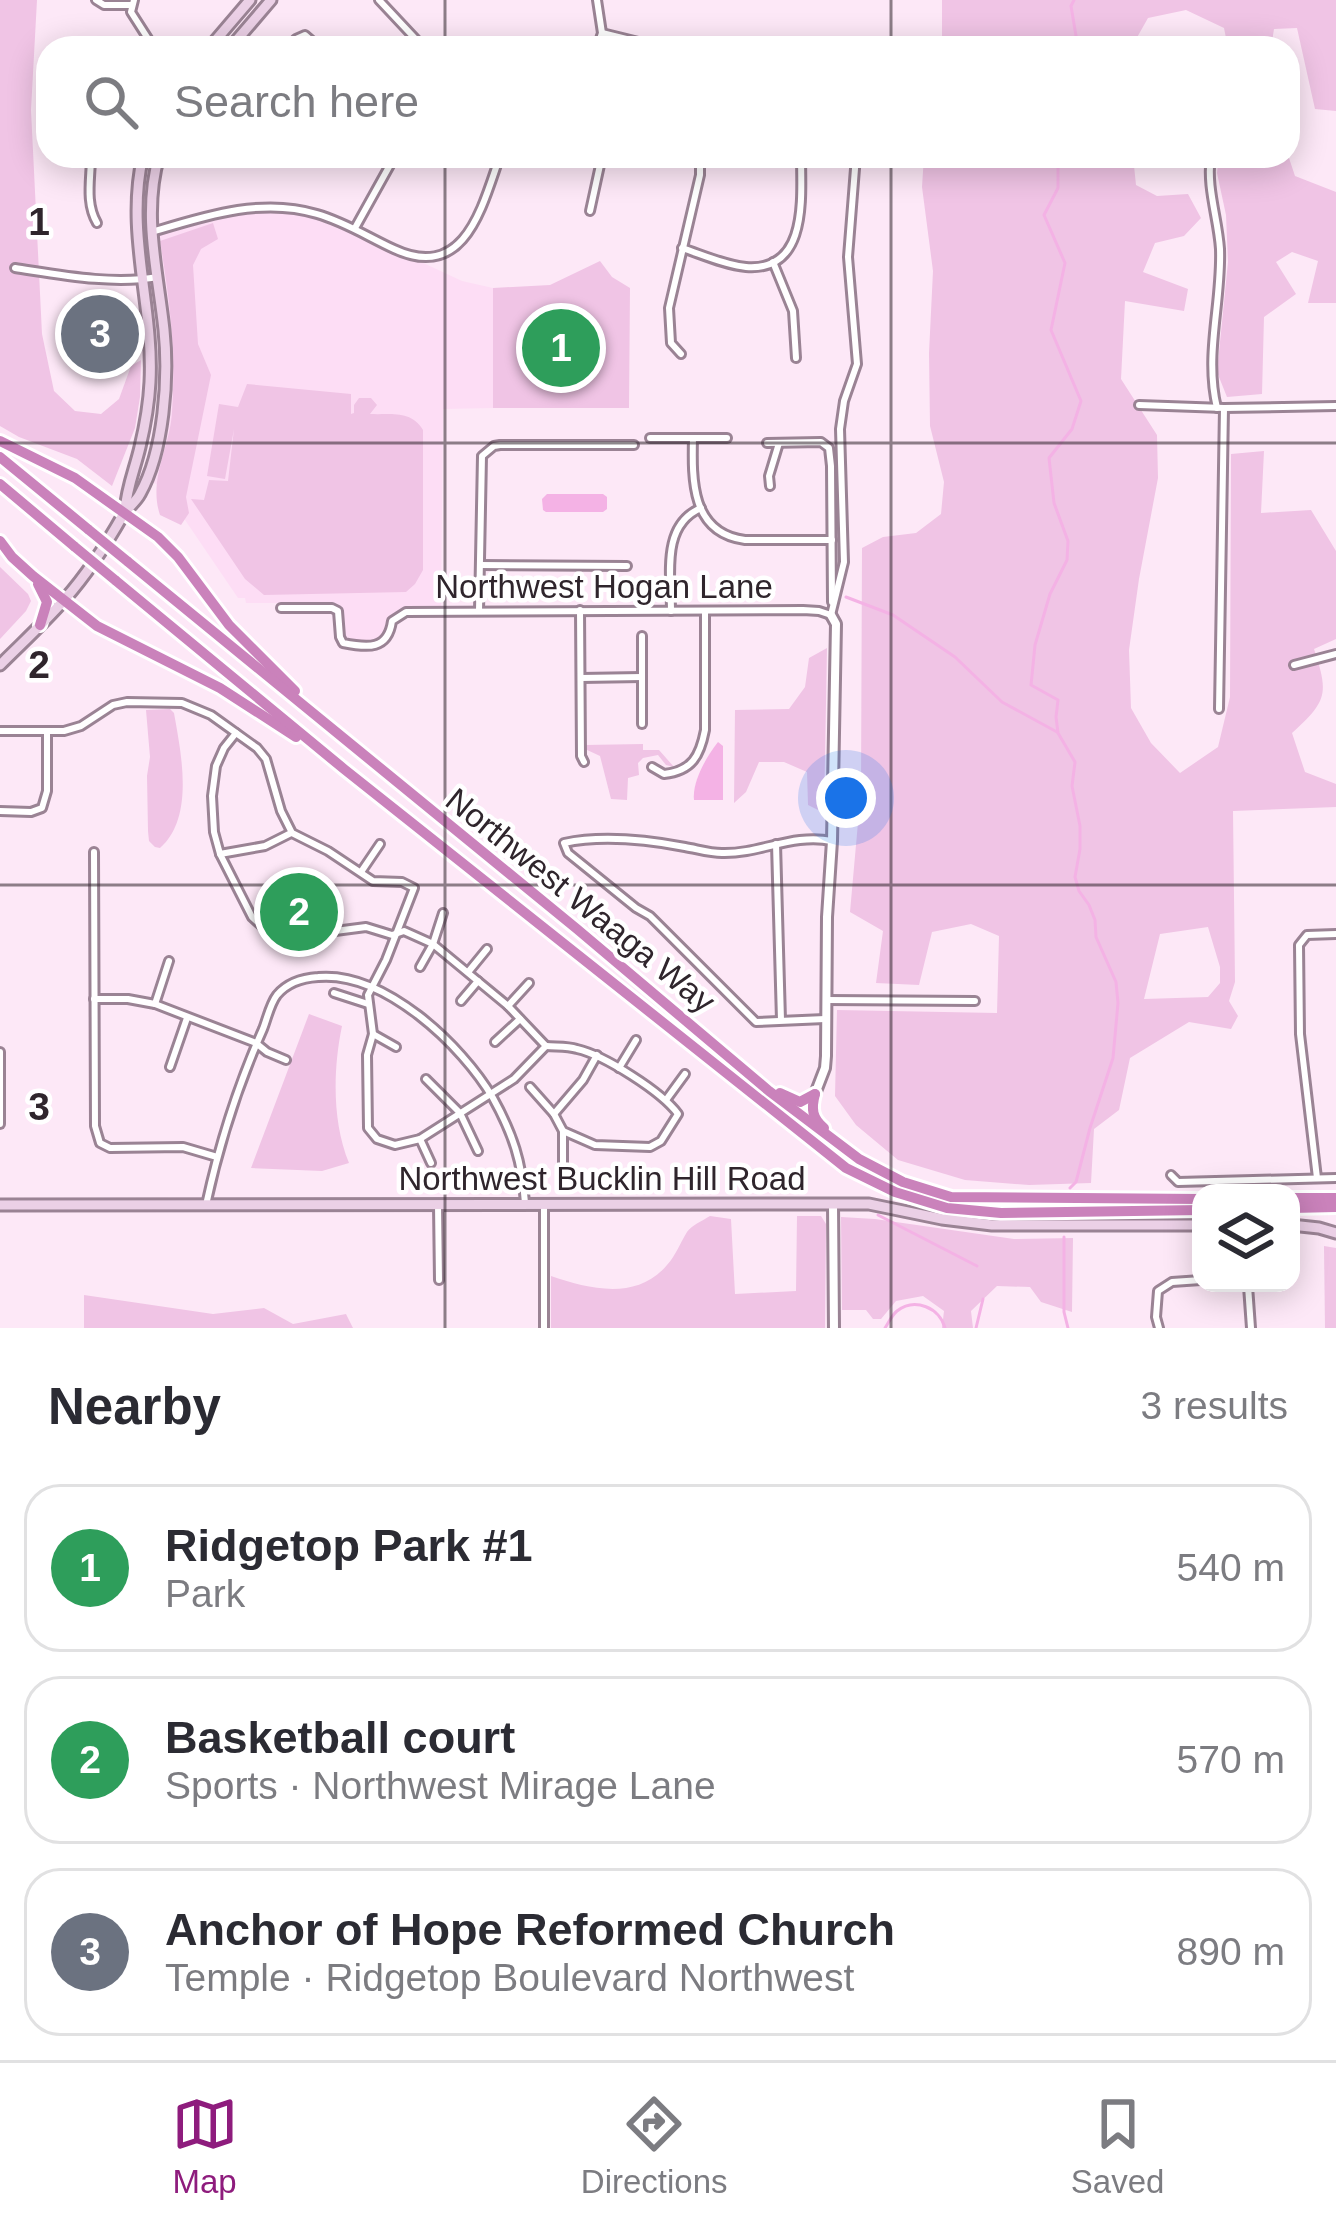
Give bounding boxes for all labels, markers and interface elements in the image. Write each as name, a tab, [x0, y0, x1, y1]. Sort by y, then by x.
search box	[36, 36, 1300, 168]
icon: search	[78, 69, 144, 135]
text: Search here	[174, 76, 419, 127]
text: 1	[28, 200, 50, 243]
pin: 3	[61, 289, 139, 379]
pin: 1	[522, 303, 600, 393]
street label: Northwest Hogan Lane	[435, 568, 773, 605]
text: 2	[28, 643, 50, 686]
your location	[816, 768, 876, 828]
street label: Northwest Waaga Way	[439, 781, 723, 1020]
pin: 2	[260, 867, 338, 957]
text: 3	[28, 1085, 50, 1128]
street label: Northwest Bucklin Hill Road	[398, 1160, 806, 1197]
map controls	[1192, 1184, 1300, 1292]
button: layers	[1192, 1184, 1300, 1292]
text: Nearby	[48, 1378, 221, 1435]
text: 3 results	[1141, 1384, 1288, 1427]
text: Ridgetop Park #1	[165, 1520, 533, 1571]
text: 1	[79, 1546, 101, 1589]
text: 540 m	[1177, 1546, 1285, 1589]
text: Park	[165, 1572, 245, 1615]
text: Basketball court	[165, 1712, 515, 1763]
text: 2	[79, 1738, 101, 1781]
text: 570 m	[1177, 1738, 1285, 1781]
text: Sports · Northwest Mirage Lane	[165, 1764, 716, 1807]
text: Anchor of Hope Reformed Church	[165, 1904, 895, 1955]
text: 3	[79, 1930, 101, 1973]
text: 890 m	[1177, 1930, 1285, 1973]
text: Temple · Ridgetop Boulevard Northwest	[165, 1956, 854, 1999]
tab: Map	[172, 2091, 238, 2201]
tab: Directions	[581, 2091, 728, 2201]
tab: Saved	[1071, 2091, 1164, 2201]

